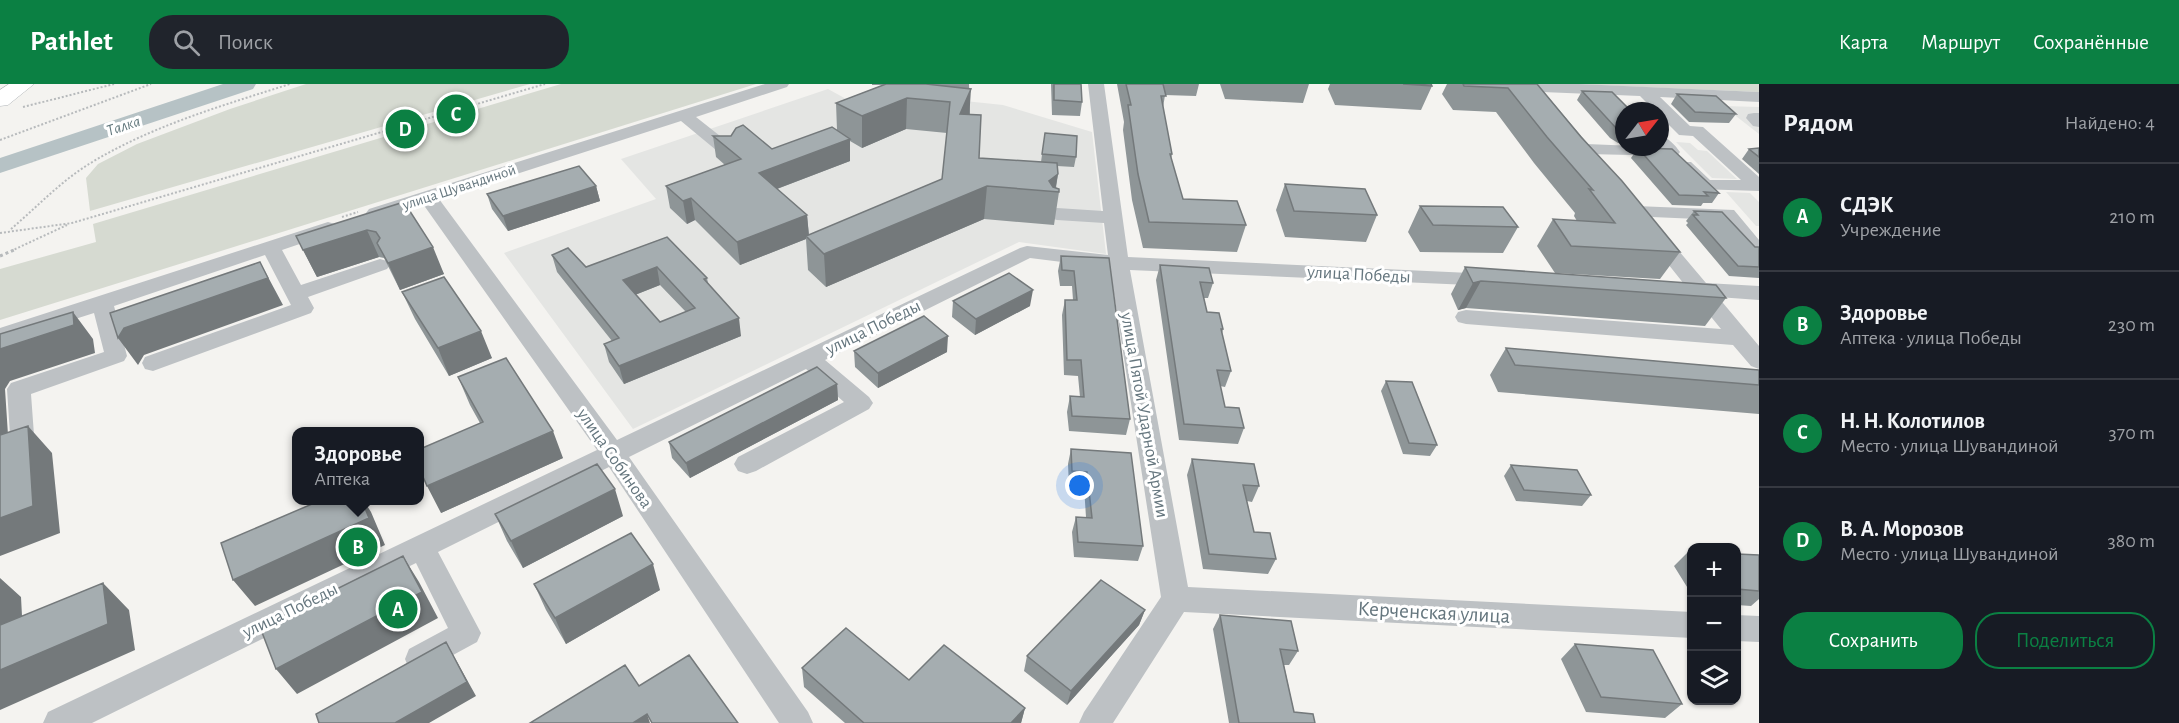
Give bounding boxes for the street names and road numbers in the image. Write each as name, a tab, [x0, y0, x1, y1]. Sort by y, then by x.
street label: улица Шувандиной	[400, 162, 518, 213]
street label: улица Победы	[1306, 262, 1411, 287]
street label: улица Победы	[822, 296, 924, 359]
street label: улица Пятой Ударной Армии	[1117, 310, 1171, 519]
street label: улица Собинова	[573, 404, 656, 512]
street label: улица Победы	[239, 579, 341, 642]
street label: Керченская улица	[1357, 598, 1511, 627]

